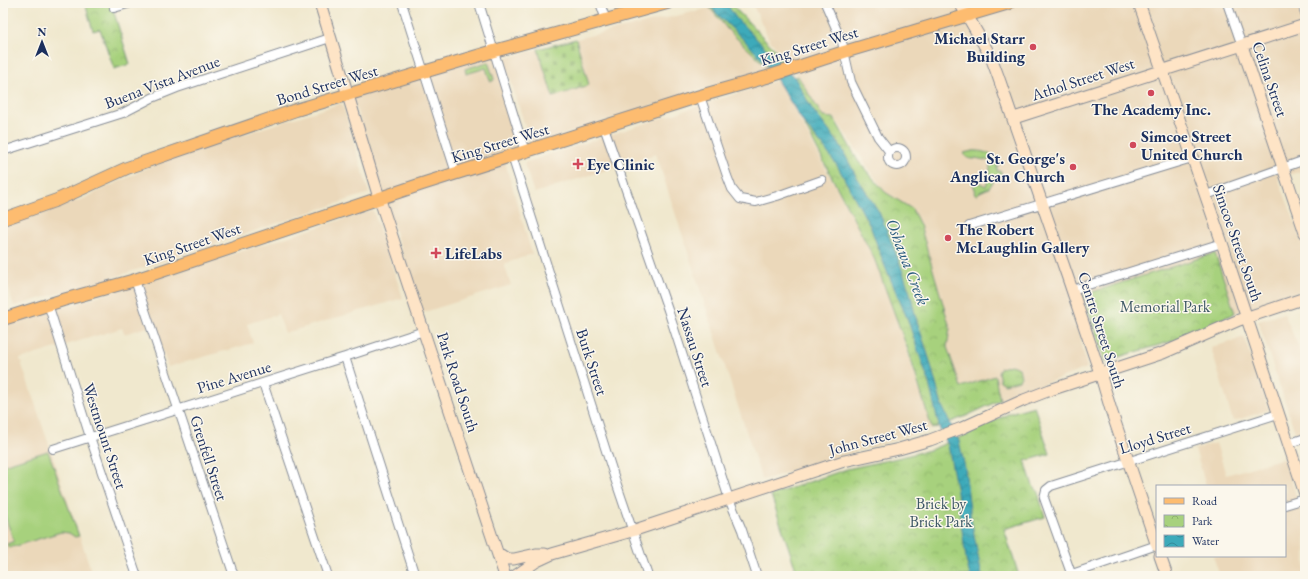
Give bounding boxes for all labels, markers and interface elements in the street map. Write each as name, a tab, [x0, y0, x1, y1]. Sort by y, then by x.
street label: King Street West	[758, 21, 860, 71]
north arrow	[22, 22, 62, 62]
text: N	[38, 25, 47, 39]
place label: Michael Starr Building	[934, 28, 1026, 67]
street label: Celina Street	[1247, 38, 1293, 120]
marker: Michael Starr Building	[1028, 42, 1038, 52]
street label: Buena Vista Avenue	[101, 50, 223, 114]
street label: Athol Street West	[1028, 52, 1137, 106]
street label: Bond Street West	[274, 60, 380, 110]
marker: The Academy Inc.	[1146, 88, 1156, 98]
place label: The Academy Inc.	[1091, 99, 1211, 120]
street label: King Street West	[449, 118, 551, 168]
place label: Simcoe Street United Church	[1141, 126, 1243, 165]
marker: Simcoe Street United Church	[1128, 140, 1138, 150]
place label: St. George's Anglican Church	[949, 148, 1065, 187]
place label: Eye Clinic	[587, 154, 655, 175]
marker: Eye Clinic	[572, 158, 584, 170]
marker: St. George's Anglican Church	[1068, 162, 1078, 172]
street label: Simcoe Street South	[1208, 182, 1268, 304]
water label: Oshawa Creek	[881, 215, 935, 309]
street label: King Street West	[141, 218, 243, 270]
place label: The Robert McLaughlin Gallery	[956, 219, 1090, 258]
marker: The Robert McLaughlin Gallery	[943, 233, 953, 243]
place label: LifeLabs	[445, 243, 502, 264]
marker: LifeLabs	[430, 247, 442, 259]
street label: Centre Street South	[1073, 269, 1131, 391]
park label: Memorial Park	[1120, 296, 1211, 317]
street label: Nassau Street	[672, 304, 718, 390]
street label: Burk Street	[571, 326, 613, 398]
street label: Park Road South	[432, 329, 484, 435]
street label: Pine Avenue	[194, 356, 274, 398]
street label: Westmount Street	[78, 380, 132, 492]
street label: Grenfell Street	[185, 413, 233, 503]
street label: John Street West	[825, 414, 929, 461]
street label: Lloyd Street	[1117, 417, 1193, 459]
legend	[1156, 485, 1286, 557]
park label: Brick by Brick Park	[909, 493, 973, 532]
text: Road	[1192, 493, 1218, 509]
text: Park	[1192, 513, 1213, 529]
text: Water	[1192, 533, 1219, 549]

